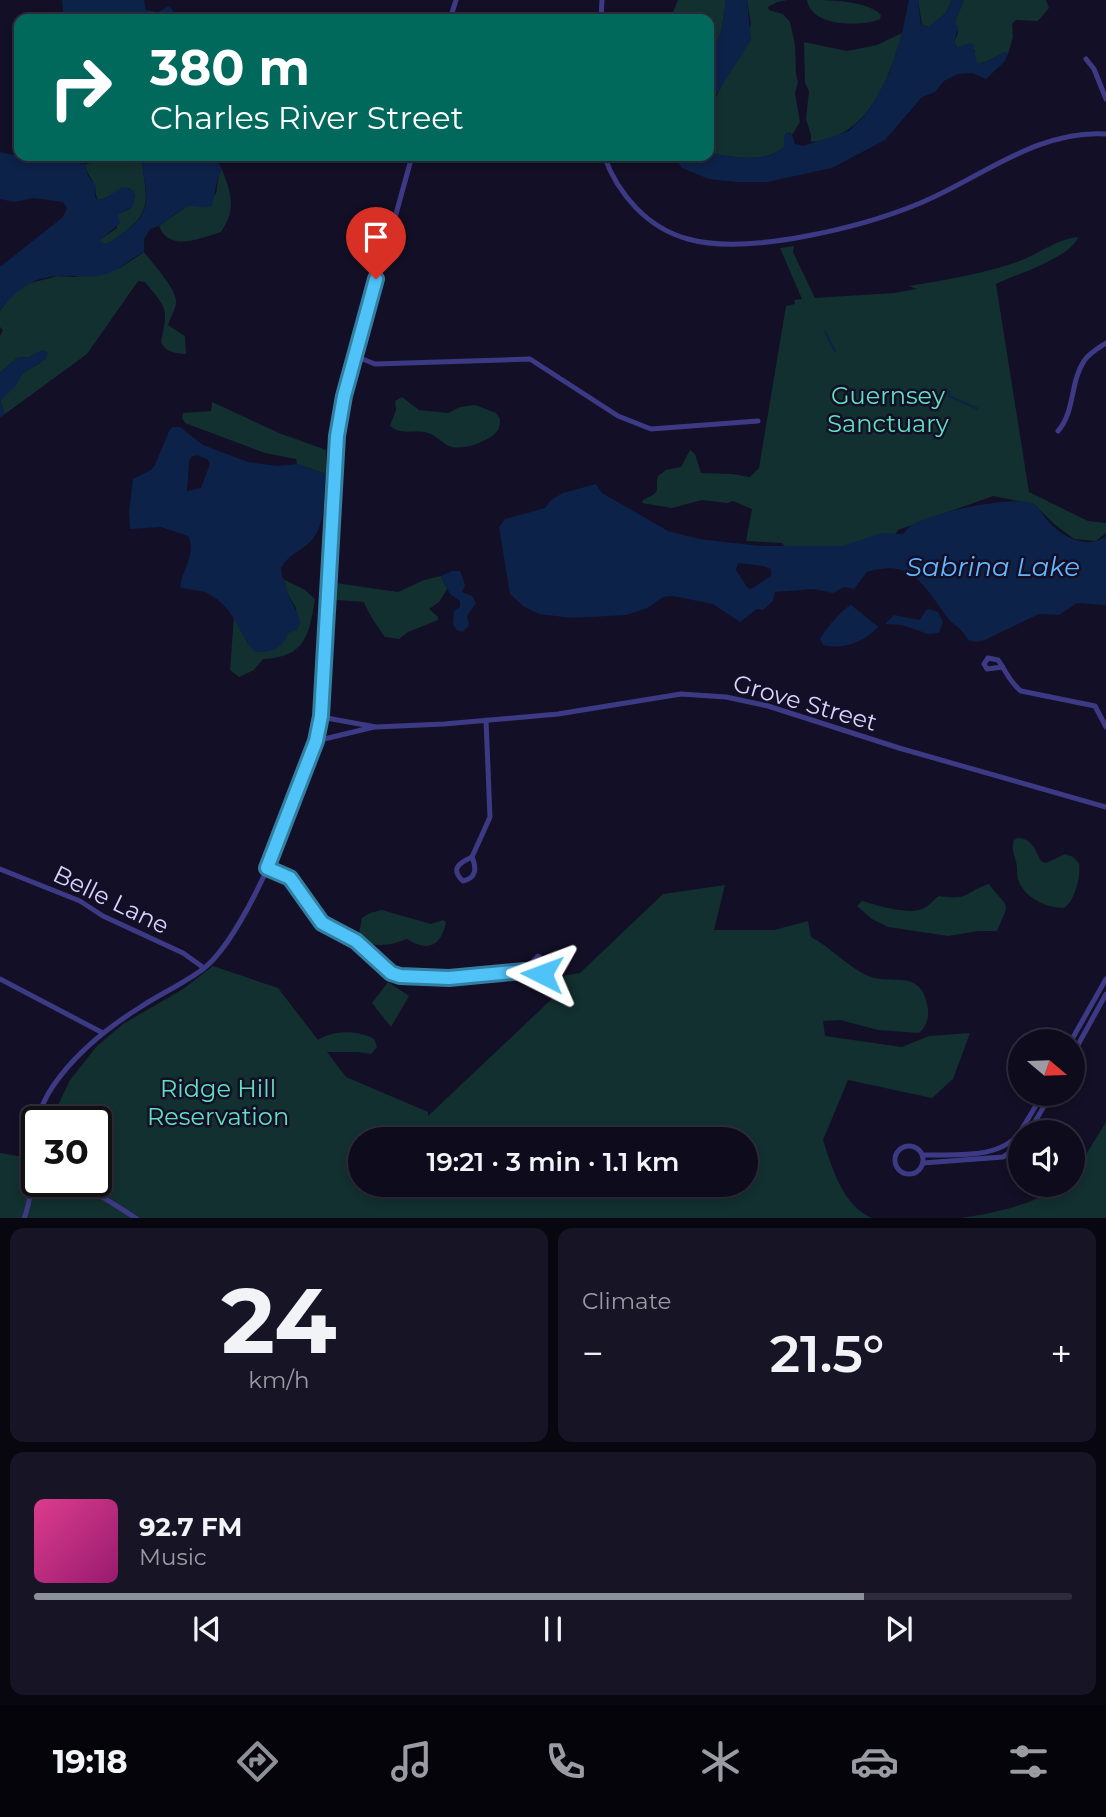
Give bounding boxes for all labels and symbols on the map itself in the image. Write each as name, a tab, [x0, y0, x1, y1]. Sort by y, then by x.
pin	[346, 207, 406, 279]
park label: Guernsey Sanctuary	[827, 381, 949, 438]
water label: Sabrina Lake	[906, 551, 1080, 583]
street label: Grove Street	[730, 668, 881, 737]
street label: Belle Lane	[49, 859, 174, 940]
position arrow	[505, 937, 579, 1011]
north arrow	[1008, 1029, 1085, 1106]
park label: Ridge Hill Reservation	[147, 1074, 289, 1131]
speed limit sign: 30	[21, 1106, 112, 1197]

